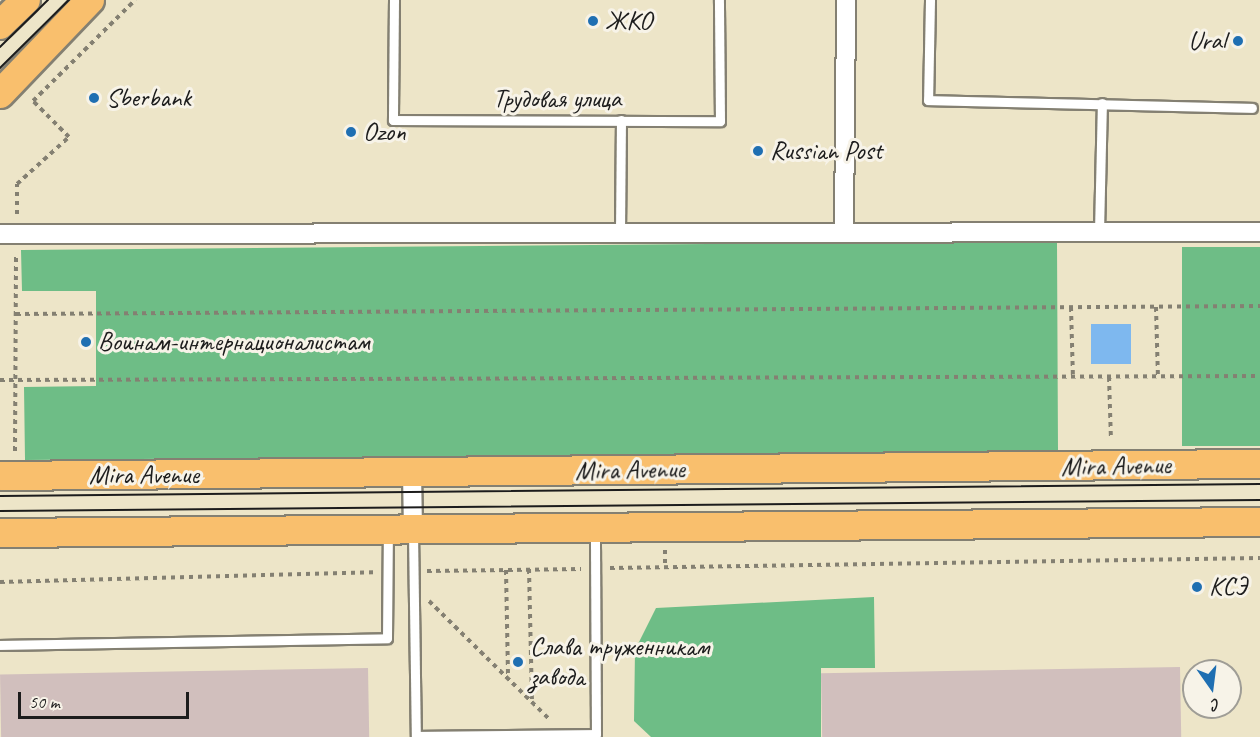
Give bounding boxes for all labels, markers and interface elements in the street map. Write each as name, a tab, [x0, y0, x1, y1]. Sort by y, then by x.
place label: ЖКО	[605, 5, 652, 37]
marker: ЖКО	[586, 14, 600, 28]
place label: Ural	[1188, 25, 1226, 57]
marker: Ural	[1231, 34, 1245, 48]
place label: Sberbank	[106, 82, 191, 114]
street label: Трудовая улица	[492, 83, 622, 115]
marker: Sberbank	[87, 91, 101, 105]
place label: Ozon	[363, 116, 406, 148]
marker: Ozon	[344, 125, 358, 139]
place label: Russian Post	[770, 135, 882, 167]
marker: Russian Post	[751, 144, 765, 158]
place label: Воинам-интернационалистам	[98, 326, 370, 358]
marker: Воинам-интернационалистам	[79, 335, 93, 349]
street label: Mira Avenue	[1061, 449, 1171, 483]
street label: Mira Avenue	[575, 453, 685, 487]
street label: Mira Avenue	[89, 459, 199, 491]
place label: КСЭ	[1209, 571, 1247, 603]
marker: КСЭ	[1190, 580, 1204, 594]
place label: Слава труженникам завода	[530, 631, 704, 692]
marker: Слава труженникам завода	[511, 655, 525, 669]
north arrow	[1182, 659, 1242, 719]
scale bar	[21, 680, 192, 718]
text: 50 m	[29, 691, 60, 713]
text: С	[1210, 694, 1222, 715]

